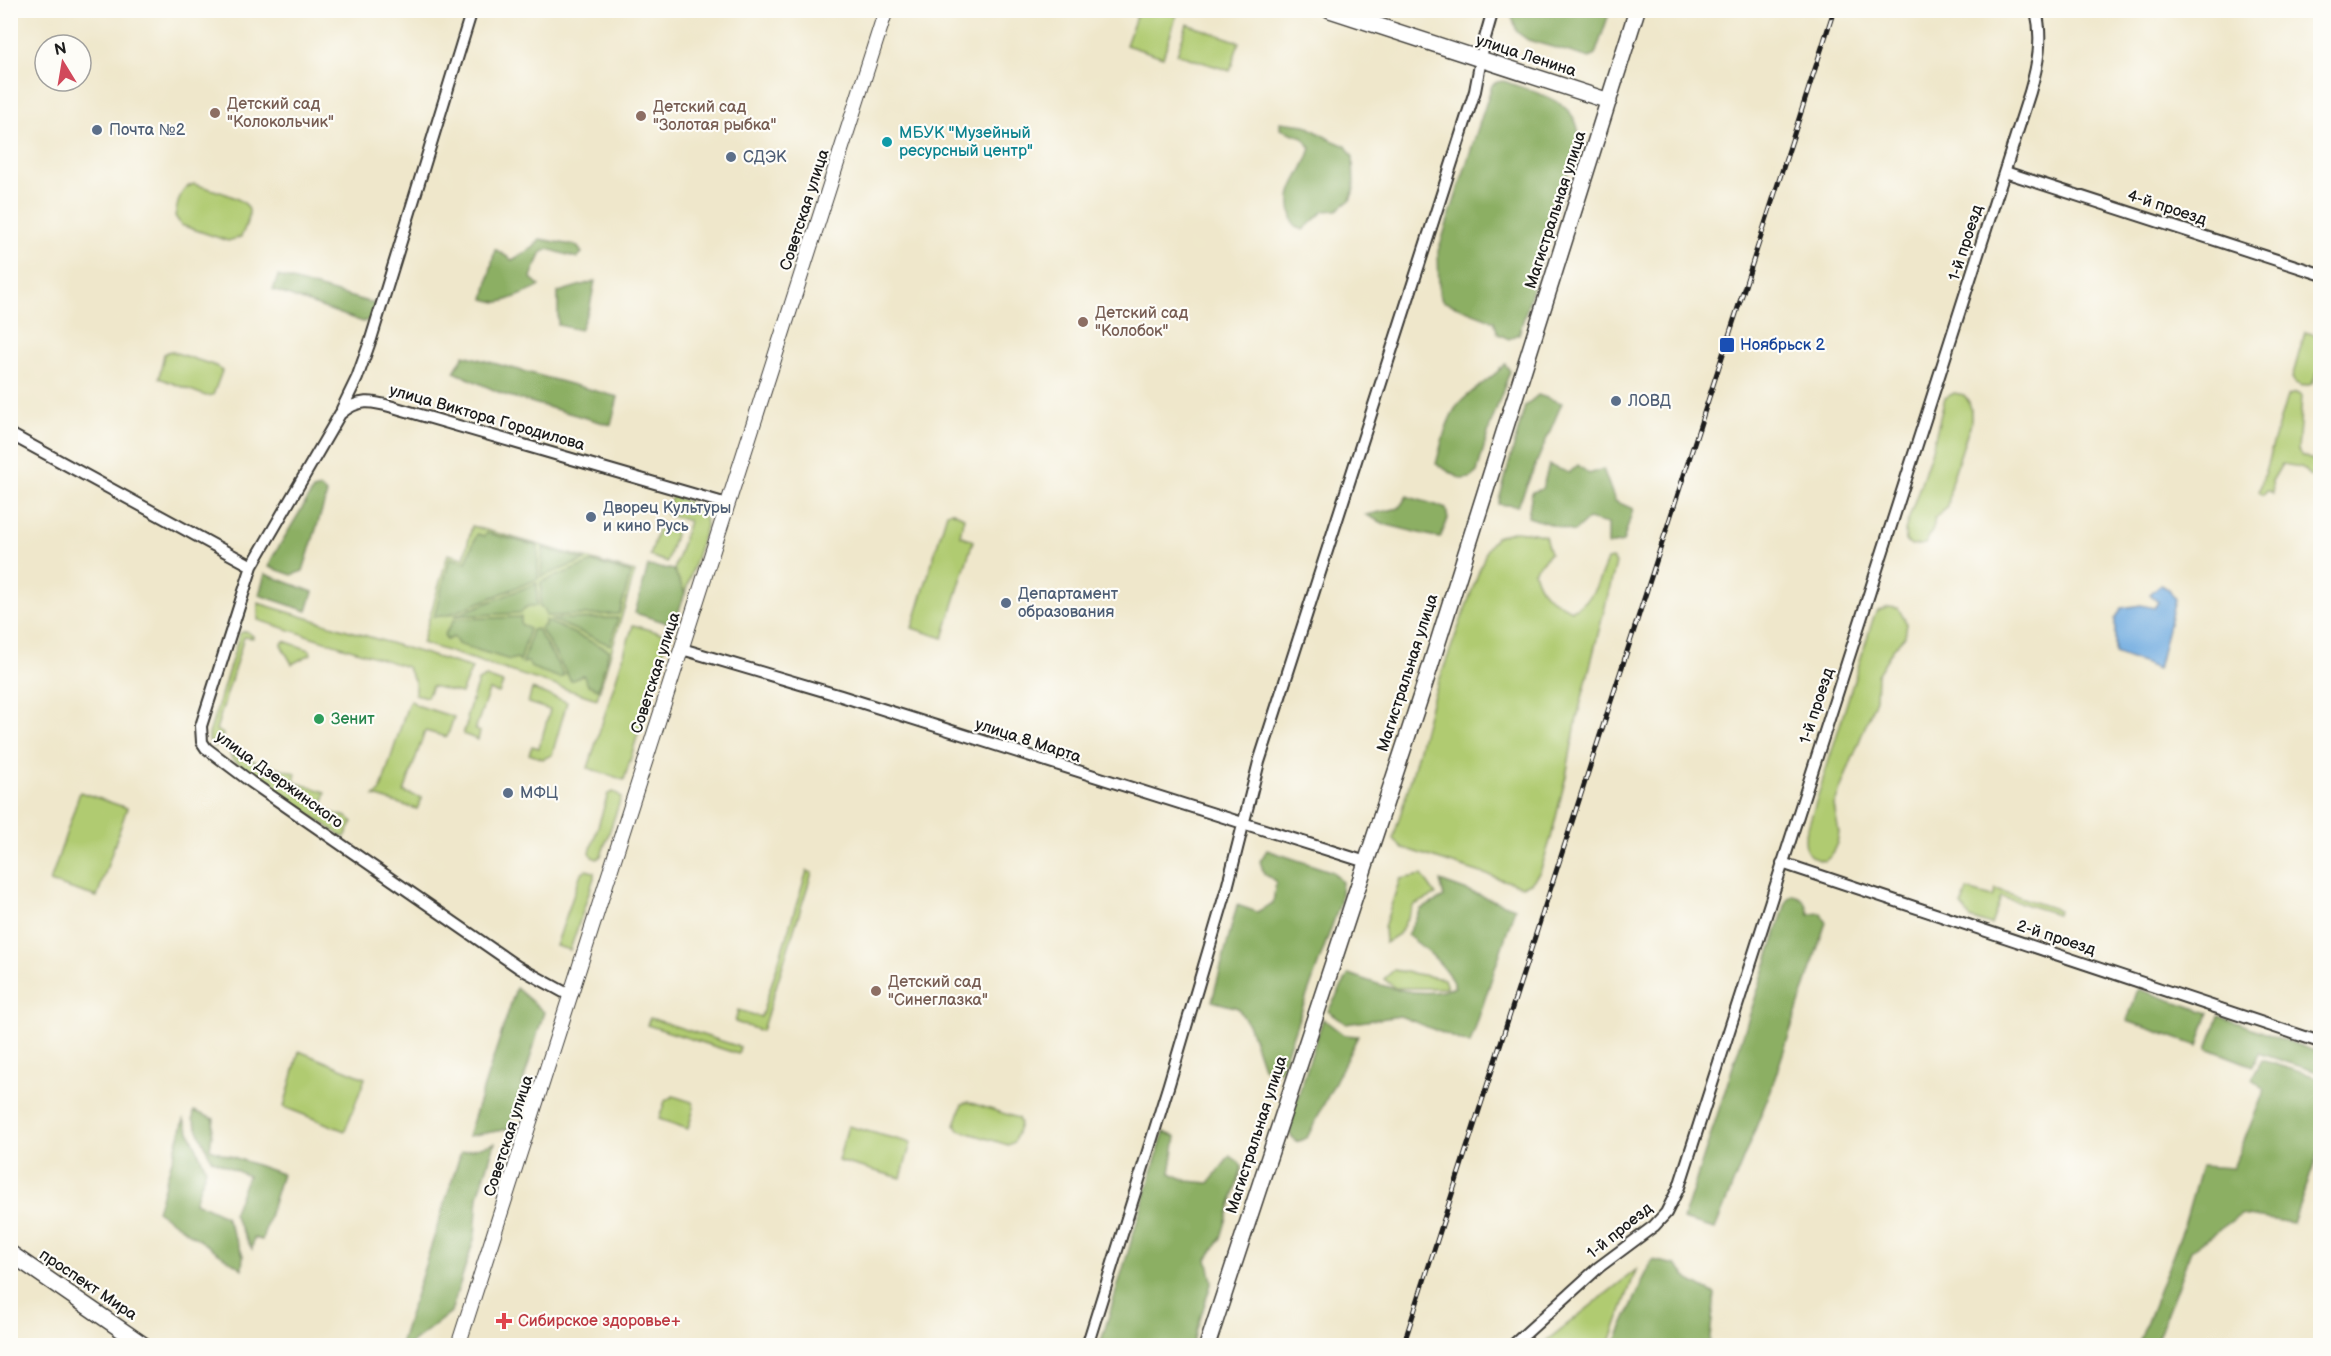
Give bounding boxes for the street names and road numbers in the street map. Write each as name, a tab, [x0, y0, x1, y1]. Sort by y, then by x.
street label: улица Ленина	[1474, 31, 1579, 81]
street label: Магистральная улица	[1522, 128, 1591, 291]
street label: Советская улица	[776, 146, 834, 273]
street label: 4-й проезд	[2125, 186, 2209, 230]
street label: 1-й проезд	[1945, 202, 1987, 283]
street label: улица Виктора Городилова	[387, 381, 587, 455]
street label: Магистральная улица	[1374, 591, 1443, 754]
street label: Советская улица	[627, 609, 685, 736]
street label: 1-й проезд	[1796, 665, 1838, 746]
street label: улица 8 Марта	[973, 715, 1084, 767]
street label: улица Дзержинского	[211, 727, 347, 833]
street label: 2-й проезд	[2014, 916, 2098, 960]
street label: Магистральная улица	[1223, 1053, 1292, 1216]
street label: Советская улица	[480, 1072, 538, 1199]
street label: 1-й проезд	[1584, 1199, 1657, 1263]
street label: проспект Мира	[36, 1245, 141, 1325]

